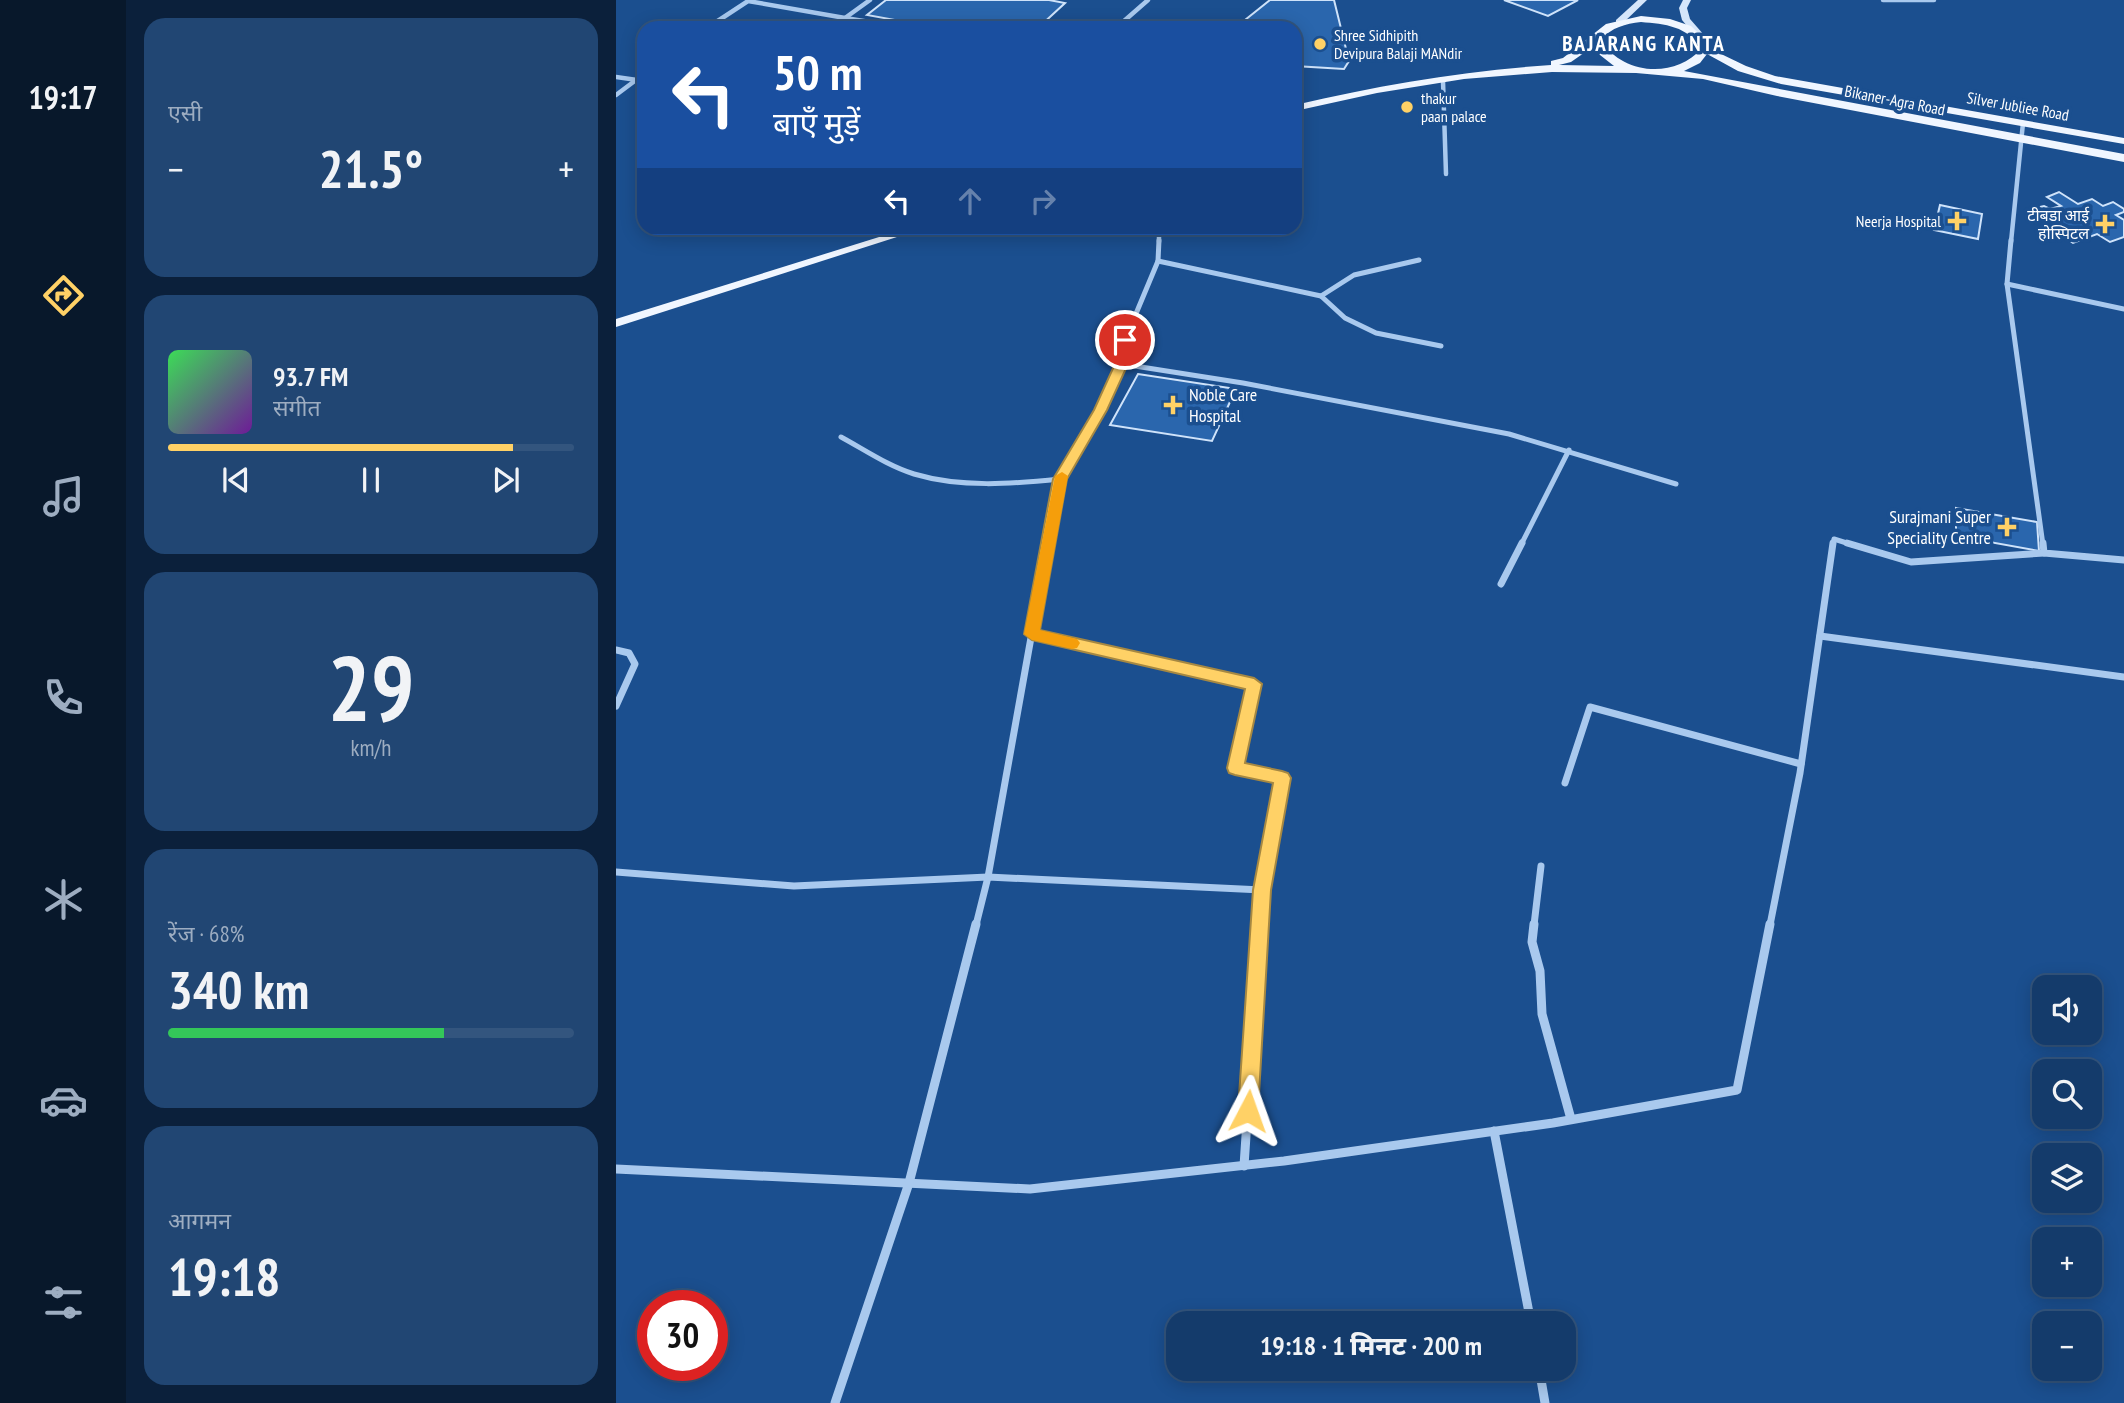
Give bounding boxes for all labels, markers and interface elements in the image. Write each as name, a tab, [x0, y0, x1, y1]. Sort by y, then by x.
place label: Shree Sidhipith Devipura Balaji MANdir	[1334, 25, 1463, 63]
district label: BAJARANG KANTA	[1562, 30, 1726, 57]
marker: Shree Sidhipith Devipura Balaji MANdir	[1312, 36, 1328, 52]
text: 50 m	[773, 40, 862, 104]
icon: left	[658, 49, 749, 140]
text: 19:17	[28, 76, 98, 118]
street label: Bikaner-Agra Road	[1843, 80, 1947, 120]
street label: Silver Jubliee Road	[1965, 87, 2071, 125]
place label: thakur paan palace	[1421, 88, 1487, 126]
text: एसी	[168, 98, 202, 127]
marker: thakur paan palace	[1399, 99, 1415, 115]
text: बाएँ मुड़ें	[773, 102, 860, 144]
text: 21.5°	[319, 135, 423, 202]
text: −	[168, 144, 184, 193]
text: +	[558, 144, 574, 193]
icon: left	[878, 182, 916, 220]
icon: ahead	[951, 182, 989, 220]
icon: right	[1024, 182, 1062, 220]
place label: टीबड़ा आई होस्पिटल	[2027, 205, 2090, 243]
place label: Neerja Hospital	[1856, 211, 1941, 231]
marker: Neerja Hospital	[1947, 211, 1967, 231]
marker: टीबड़ा आई होस्पिटल	[2095, 214, 2115, 234]
icon: directions	[39, 271, 88, 320]
pin	[1095, 310, 1155, 370]
icon: arrive	[1106, 321, 1144, 359]
text: 93.7 FM	[273, 360, 348, 393]
place label: Noble Care Hospital	[1189, 383, 1257, 427]
text: संगीत	[273, 393, 321, 422]
marker: Noble Care Hospital	[1163, 395, 1183, 415]
icon: previous	[217, 461, 255, 499]
icon: pause	[352, 461, 390, 499]
icon: next	[487, 461, 525, 499]
icon: music	[39, 472, 88, 521]
place label: Surajmani Super Speciality Centre	[1887, 505, 1991, 549]
marker: Surajmani Super Speciality Centre	[1997, 517, 2017, 537]
text: 29	[328, 628, 415, 746]
icon: phone	[39, 673, 88, 722]
text: km/h	[351, 733, 391, 762]
icon: climate	[39, 875, 88, 924]
text: रेंज · 68%	[168, 919, 244, 948]
text: 340 km	[168, 956, 309, 1023]
map controls	[2032, 975, 2102, 1381]
button: sound	[2032, 975, 2102, 1045]
button: search	[2032, 1059, 2102, 1129]
position arrow	[1211, 1074, 1285, 1148]
icon: car	[39, 1076, 88, 1125]
button: layers	[2032, 1143, 2102, 1213]
text: आगमन	[168, 1206, 231, 1235]
button: +	[2032, 1227, 2102, 1297]
text: 19:18	[168, 1243, 280, 1310]
icon: filters	[39, 1278, 88, 1327]
speed limit sign: 30	[637, 1290, 728, 1381]
button: −	[2032, 1311, 2102, 1381]
text: 19:18 · 1 मिनट · 200 m	[1260, 1329, 1482, 1362]

